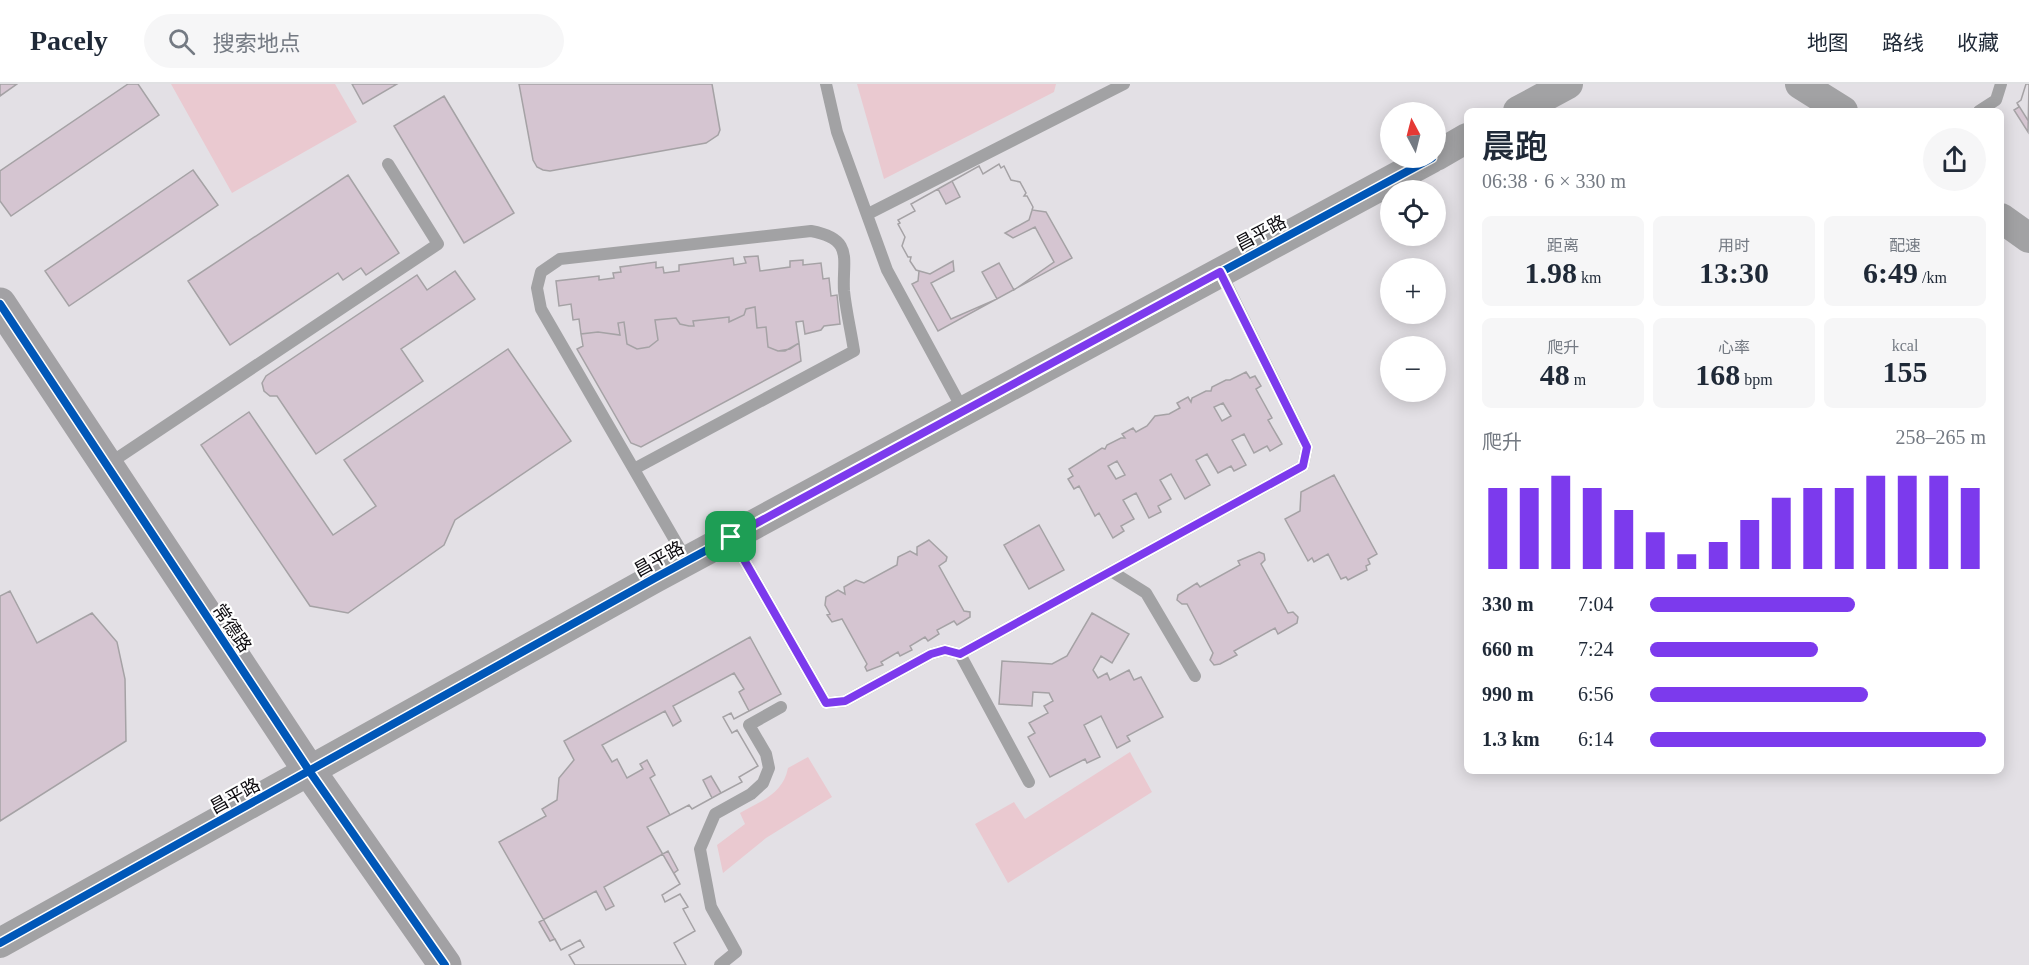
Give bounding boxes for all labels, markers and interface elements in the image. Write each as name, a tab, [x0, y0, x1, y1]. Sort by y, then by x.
search box	[144, 14, 564, 68]
text: Pacely	[30, 25, 108, 56]
icon: search	[165, 25, 198, 58]
text: 搜索地点	[213, 31, 301, 56]
text: 地图	[1807, 31, 1849, 55]
text: 路线	[1882, 31, 1924, 55]
text: 收藏	[1957, 31, 1999, 55]
north arrow	[1380, 102, 1446, 168]
map controls	[1380, 102, 1446, 402]
button: share	[1923, 128, 1986, 191]
text: 晨跑	[1482, 129, 1548, 165]
text: 06:38 · 6 × 330 m	[1482, 170, 1626, 192]
button: locate	[1380, 180, 1446, 246]
street label: 昌平路	[1232, 211, 1290, 255]
text: 距离	[1547, 237, 1579, 254]
text: 用时	[1718, 237, 1750, 254]
text: 配速	[1889, 237, 1921, 254]
text: 1.98	[1525, 256, 1577, 289]
text: 13:30	[1699, 256, 1769, 289]
text: 6:49	[1863, 256, 1918, 289]
button: +	[1380, 258, 1446, 324]
text: km	[1577, 269, 1601, 286]
text: /km	[1918, 269, 1947, 286]
button: −	[1380, 336, 1446, 402]
text: kcal	[1892, 337, 1918, 354]
text: 爬升	[1547, 339, 1579, 356]
text: 心率	[1718, 339, 1750, 356]
text: 155	[1883, 355, 1928, 388]
text: 48	[1540, 358, 1570, 391]
text: 168	[1695, 358, 1740, 391]
text: m	[1570, 371, 1586, 388]
text: bpm	[1740, 371, 1773, 388]
text: 258–265 m	[1895, 426, 1986, 448]
text: 爬升	[1482, 431, 1522, 453]
pin	[705, 511, 756, 562]
icon: arrive	[714, 520, 747, 553]
street label: 昌平路	[631, 537, 687, 581]
text: 330 m	[1482, 593, 1534, 615]
text: 7:04	[1578, 593, 1614, 615]
street label: 常德路	[209, 600, 255, 656]
text: 660 m	[1482, 638, 1534, 660]
text: 7:24	[1578, 638, 1614, 660]
text: 990 m	[1482, 683, 1534, 705]
text: 6:56	[1578, 683, 1614, 705]
text: 1.3 km	[1482, 728, 1540, 750]
text: 6:14	[1578, 728, 1614, 750]
street label: 昌平路	[207, 774, 263, 818]

